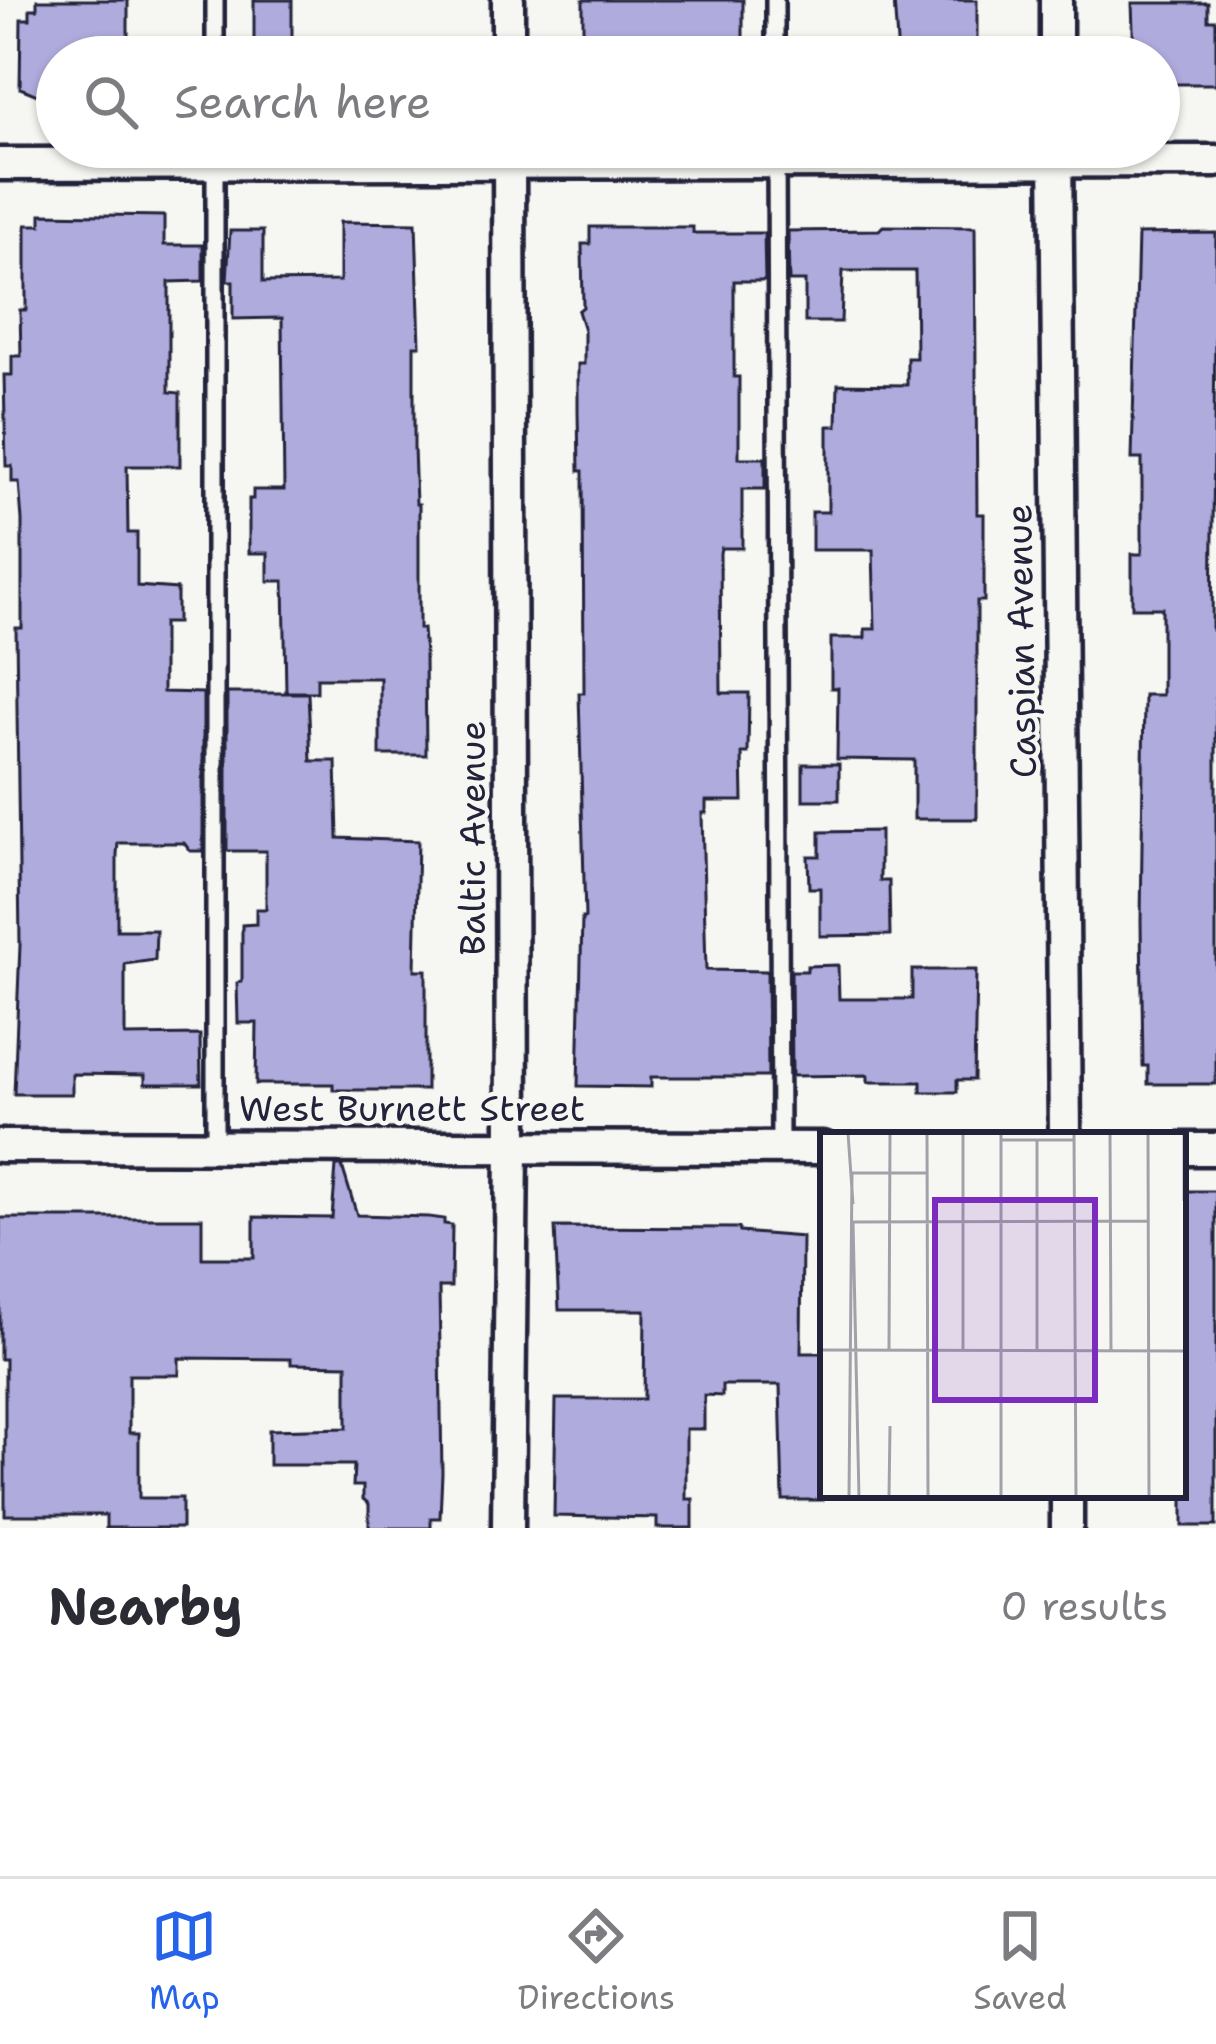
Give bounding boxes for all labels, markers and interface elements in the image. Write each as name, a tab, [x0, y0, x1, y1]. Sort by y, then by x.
search box	[36, 36, 1180, 168]
icon: search	[78, 69, 144, 135]
text: Search here	[174, 72, 431, 132]
street label: Caspian Avenue	[994, 503, 1048, 779]
street label: Baltic Avenue	[448, 720, 497, 956]
street label: West Burnett Street	[239, 1084, 585, 1133]
inset map	[820, 1132, 1186, 1498]
text: Nearby	[48, 1572, 243, 1640]
text: 0 results	[1001, 1580, 1168, 1632]
tab: Map	[149, 1903, 220, 2020]
tab: Directions	[518, 1903, 675, 2020]
tab: Saved	[973, 1903, 1067, 2020]

